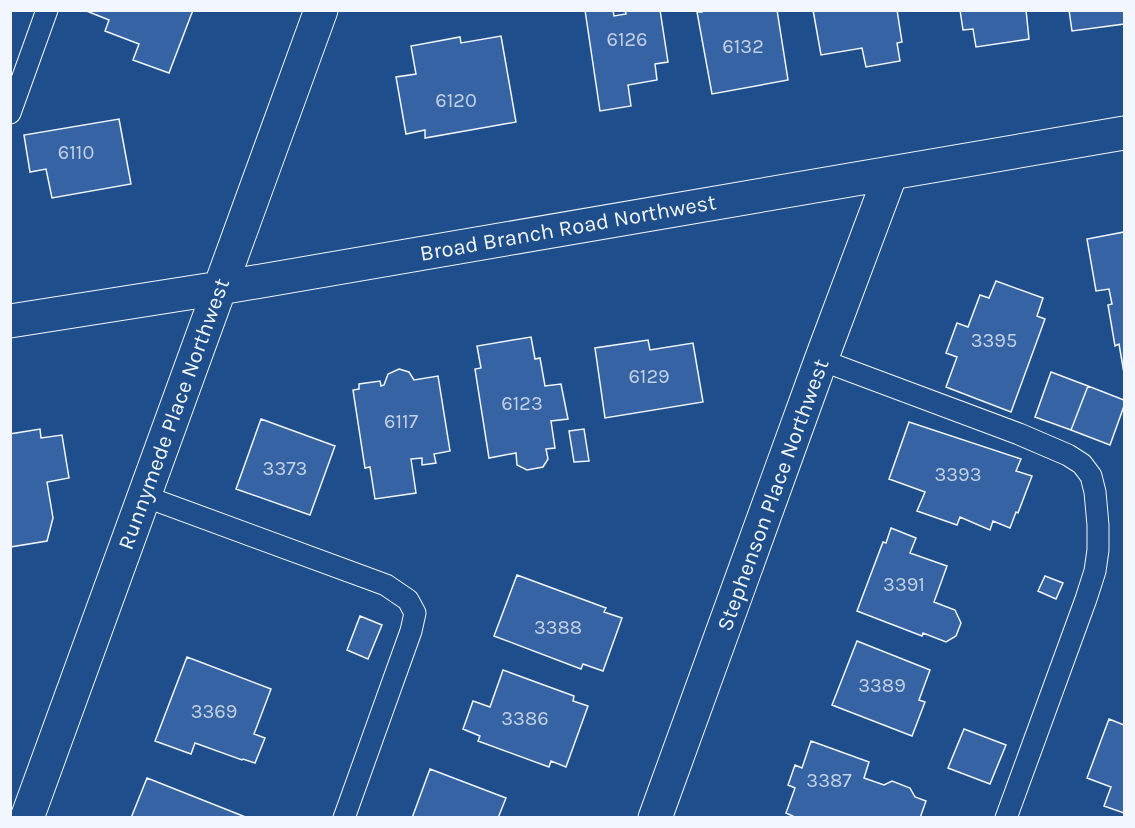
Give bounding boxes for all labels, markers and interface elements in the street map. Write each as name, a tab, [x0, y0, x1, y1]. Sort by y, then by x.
house number: 6126	[606, 28, 648, 51]
house number: 6132	[722, 35, 764, 58]
house number: 6120	[435, 89, 477, 112]
house number: 6110	[58, 141, 94, 164]
street label: Broad Branch Road Northwest	[418, 189, 718, 267]
street label: Runnymede Place Northwest	[113, 275, 235, 553]
house number: 3395	[971, 329, 1017, 352]
street label: Stephenson Place Northwest	[712, 355, 834, 635]
house number: 6129	[628, 365, 670, 388]
house number: 6123	[501, 392, 543, 415]
house number: 6117	[384, 410, 419, 433]
house number: 3373	[263, 457, 307, 480]
house number: 3393	[934, 463, 982, 486]
house number: 3391	[883, 573, 925, 596]
house number: 3388	[534, 616, 582, 639]
house number: 3389	[858, 674, 906, 697]
house number: 3369	[191, 700, 237, 723]
house number: 3386	[501, 707, 549, 730]
house number: 3387	[806, 769, 852, 792]

